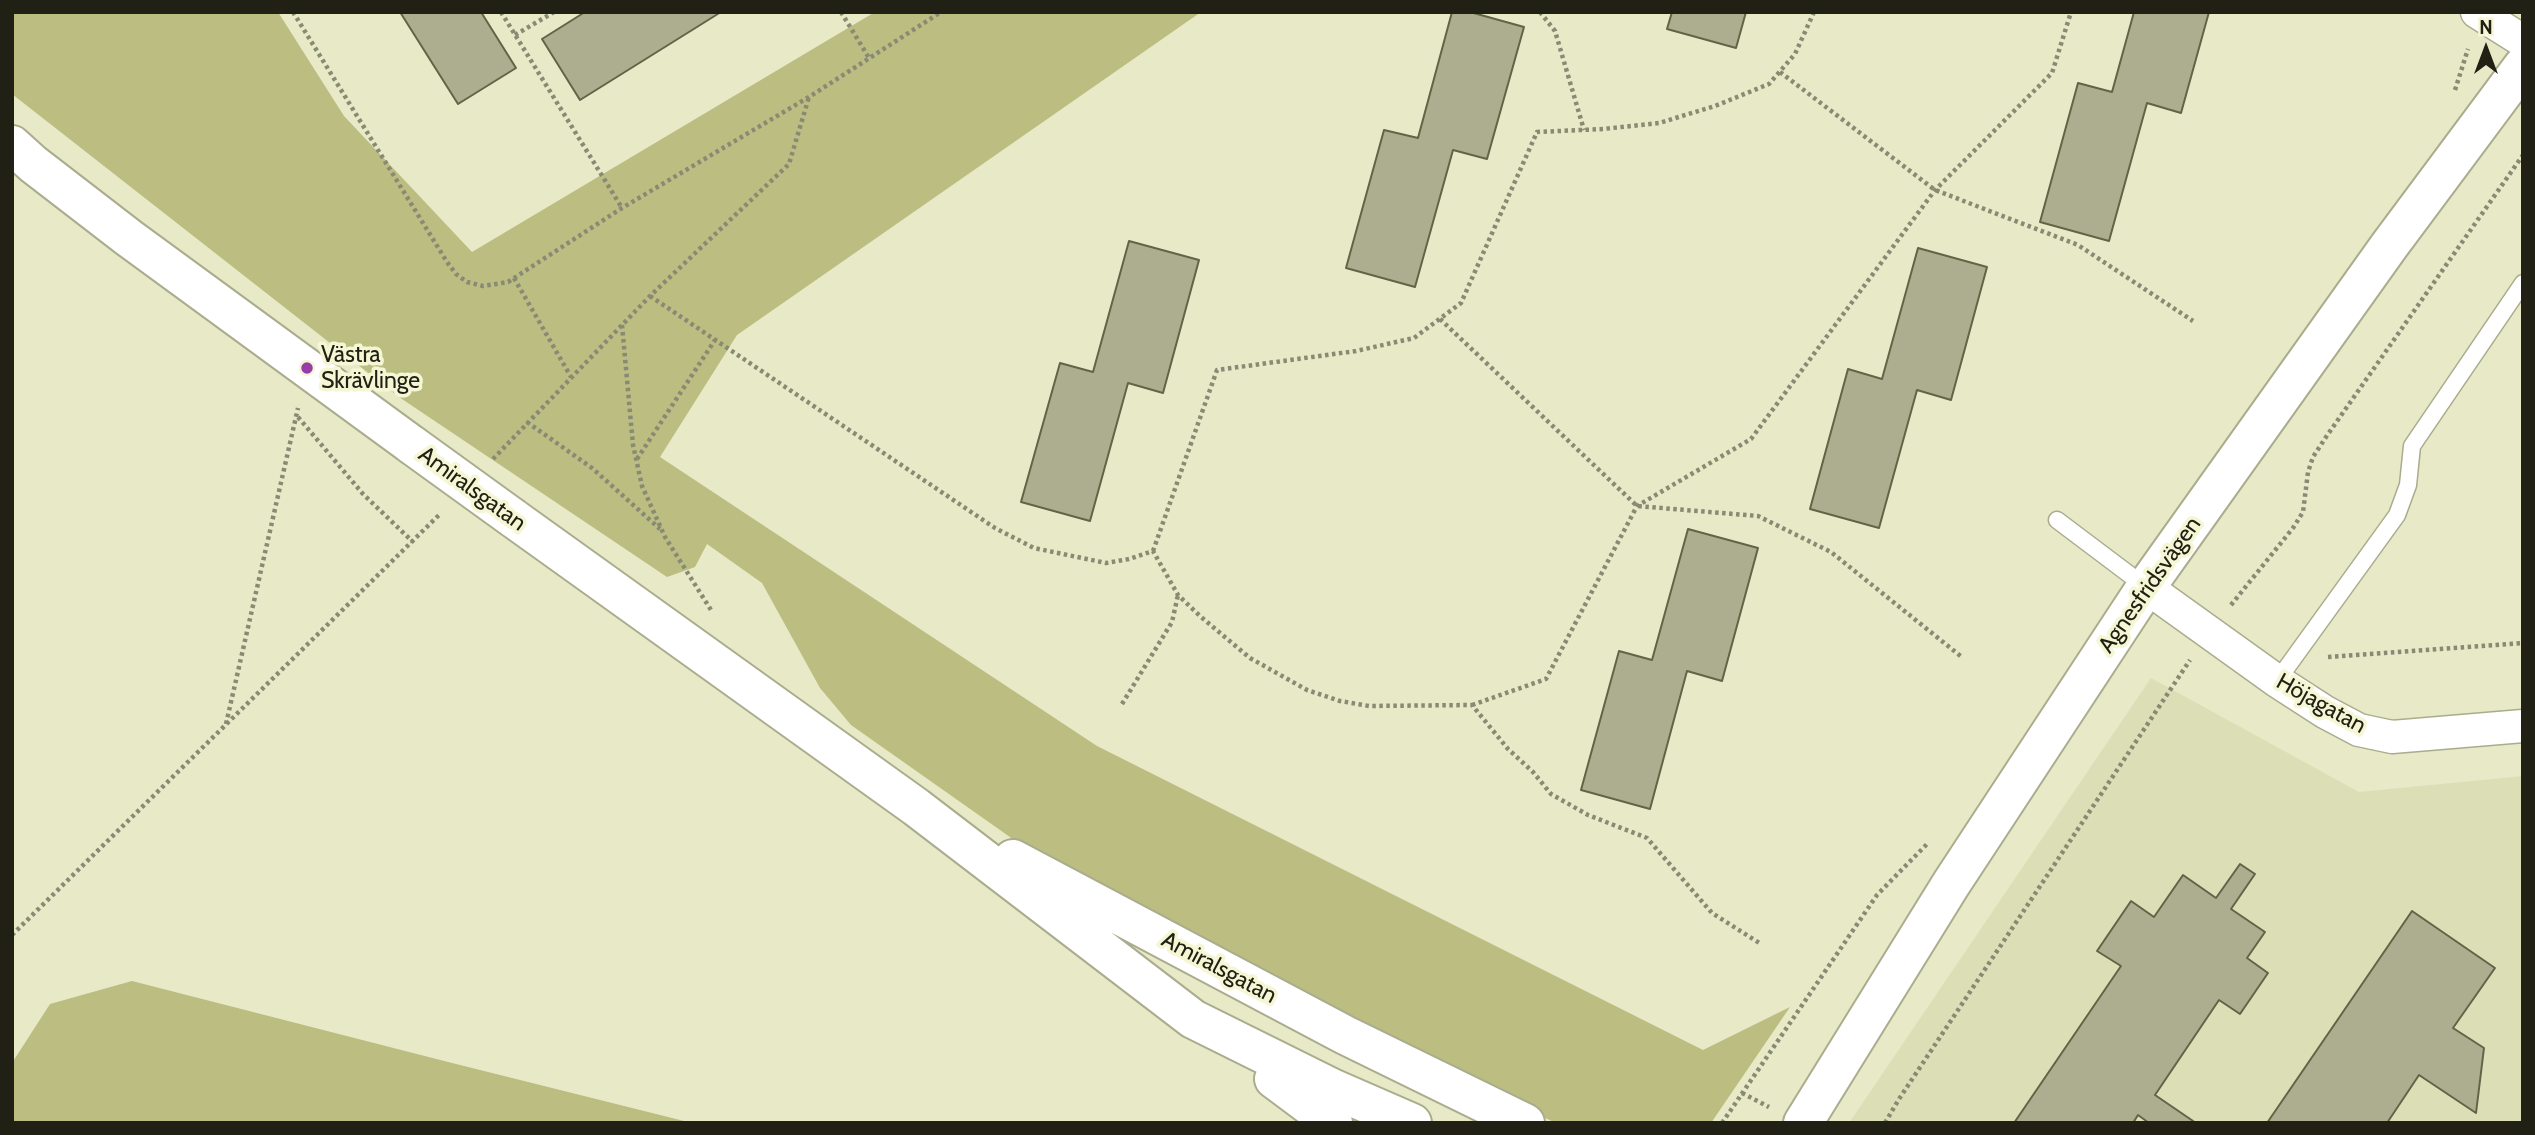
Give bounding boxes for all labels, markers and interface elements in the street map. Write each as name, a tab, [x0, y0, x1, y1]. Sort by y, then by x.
north arrow	[2451, 14, 2521, 84]
text: N	[2479, 16, 2493, 39]
place label: Västra Skrävlinge	[321, 341, 420, 395]
marker: Västra Skrävlinge	[299, 360, 315, 376]
street label: Amiralsgatan	[413, 441, 531, 537]
street label: Agnesfridsvägen	[2093, 512, 2207, 658]
street label: Höjagatan	[2271, 668, 2371, 740]
street label: Amiralsgatan	[1157, 926, 1281, 1010]

